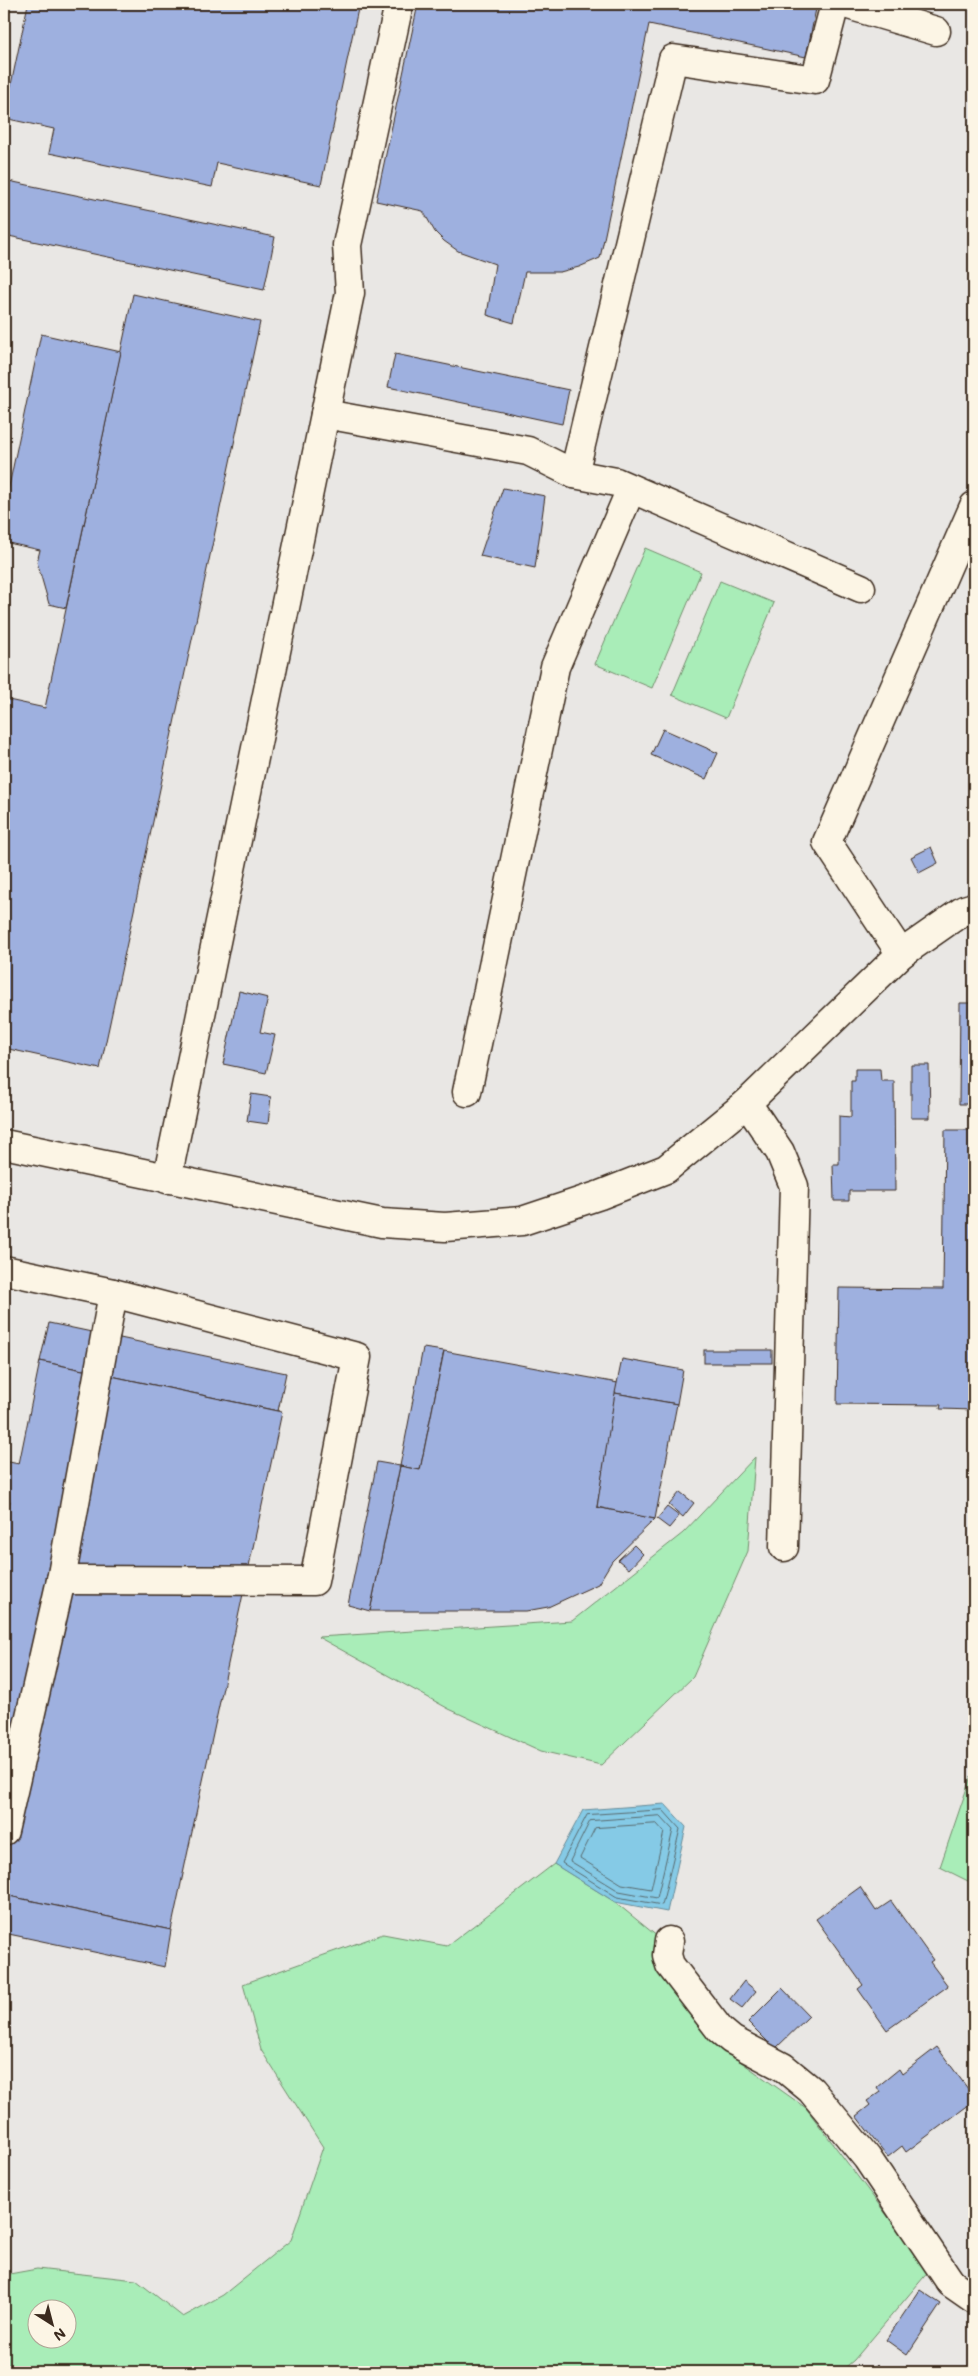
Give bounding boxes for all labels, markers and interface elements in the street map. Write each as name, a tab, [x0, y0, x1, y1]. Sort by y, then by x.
north arrow	[28, 2298, 78, 2348]
text: N	[50, 2324, 70, 2346]

